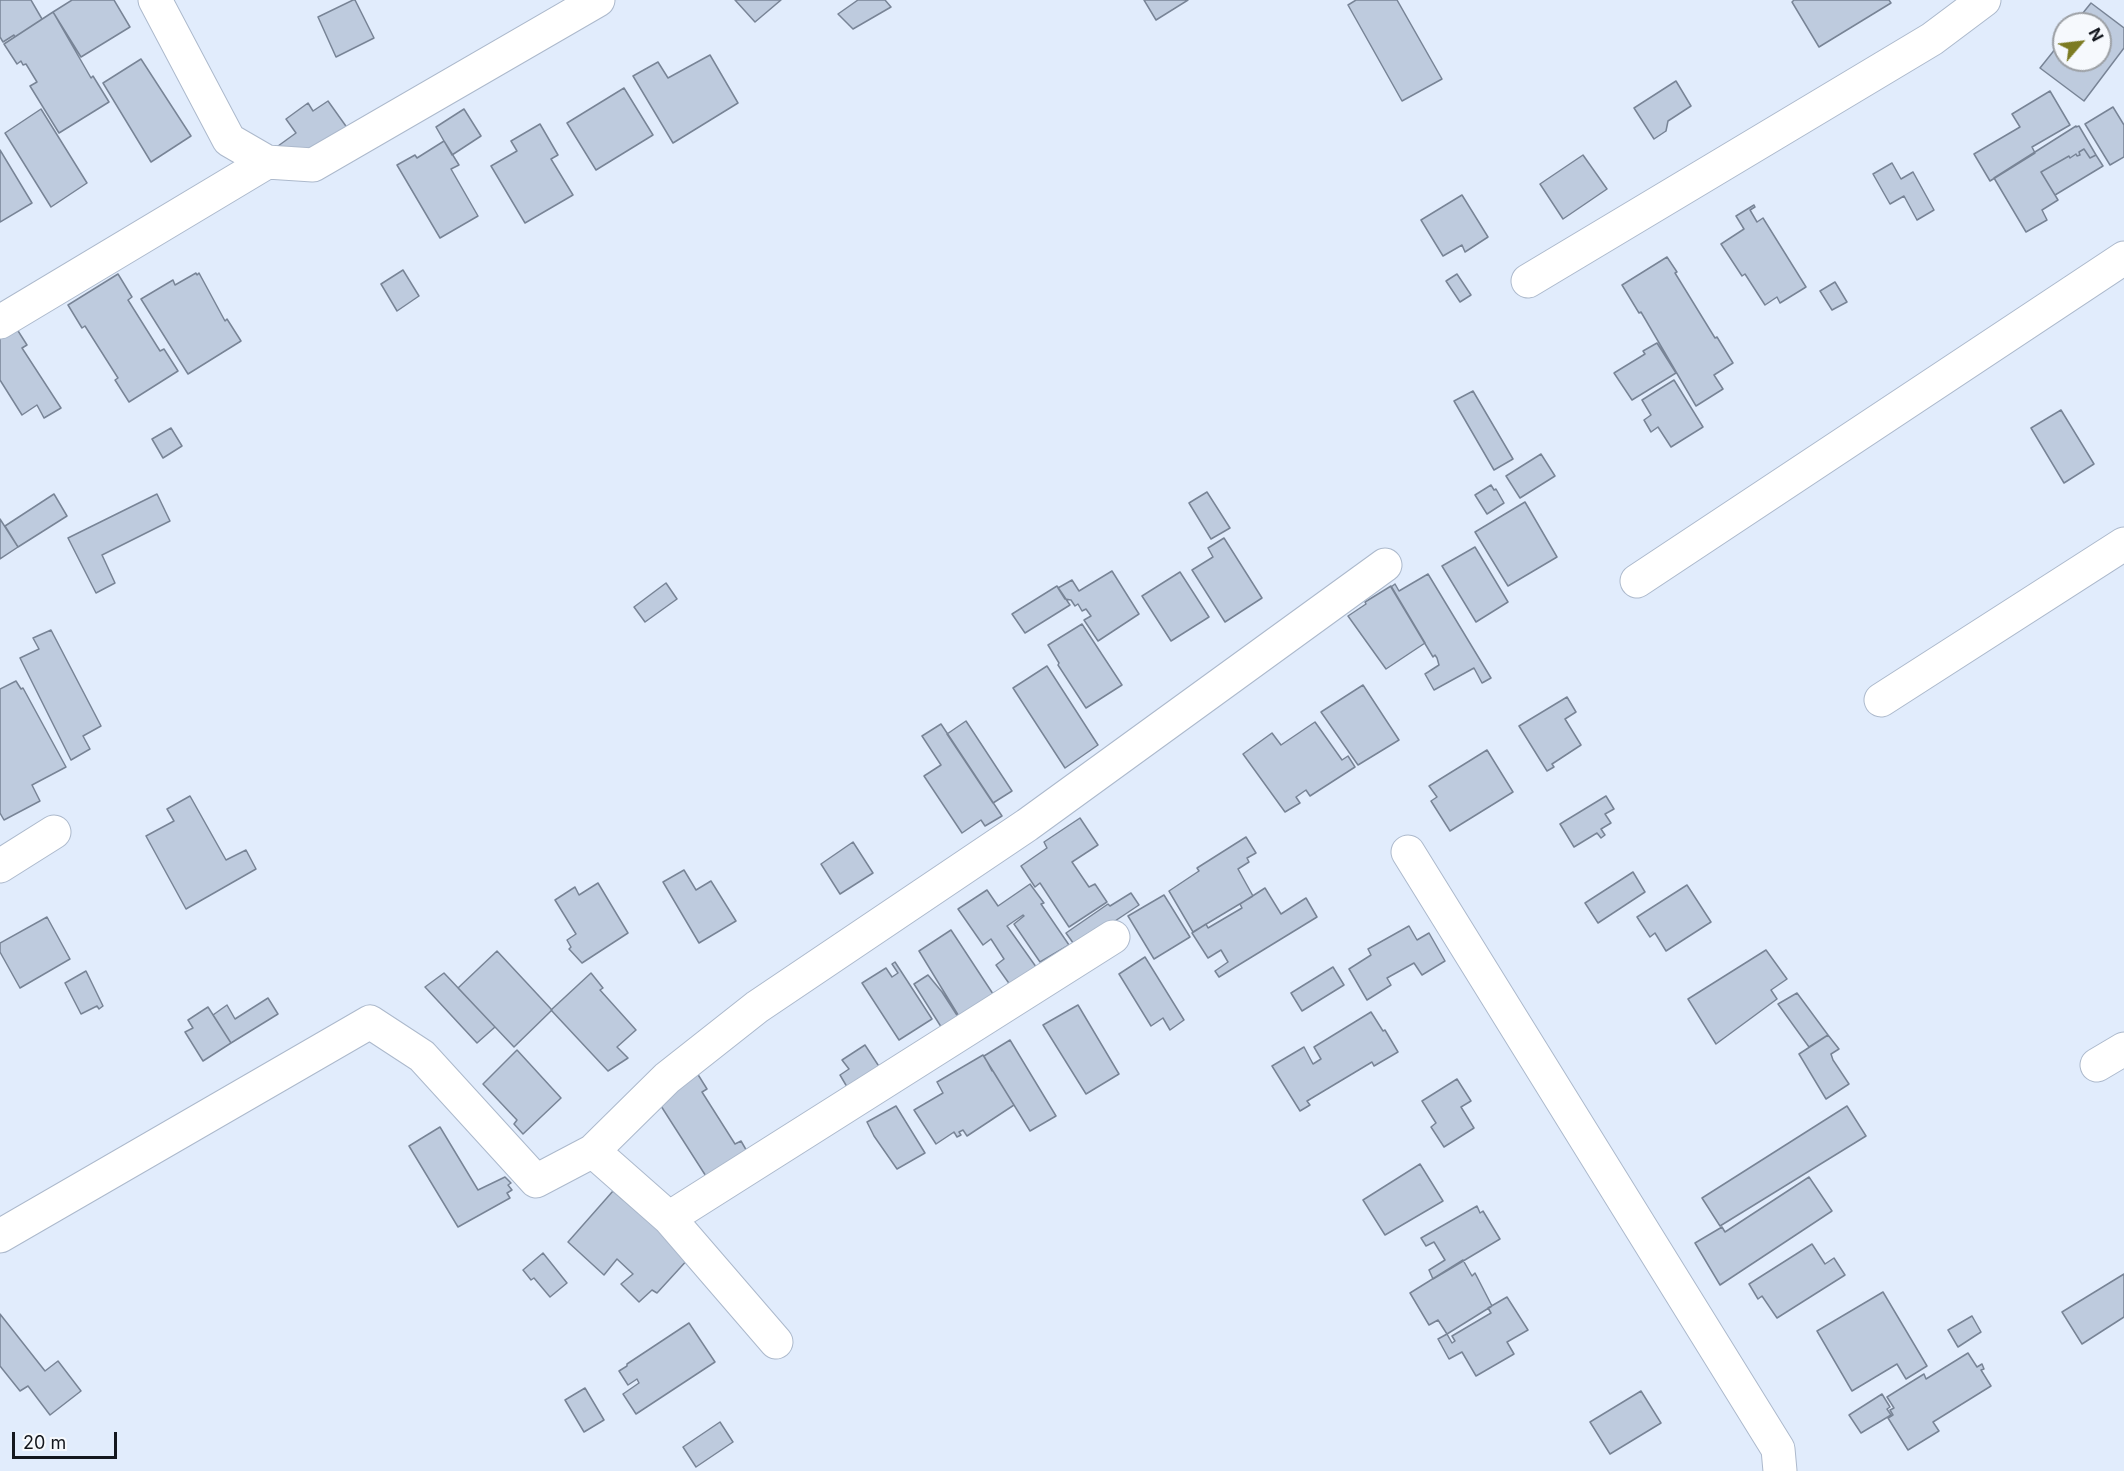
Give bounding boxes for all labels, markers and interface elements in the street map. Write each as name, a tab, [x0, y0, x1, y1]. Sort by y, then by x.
north arrow	[2052, 12, 2112, 72]
text: N	[2084, 24, 2108, 45]
scale bar	[15, 1420, 120, 1458]
text: 20 m	[23, 1432, 66, 1453]

